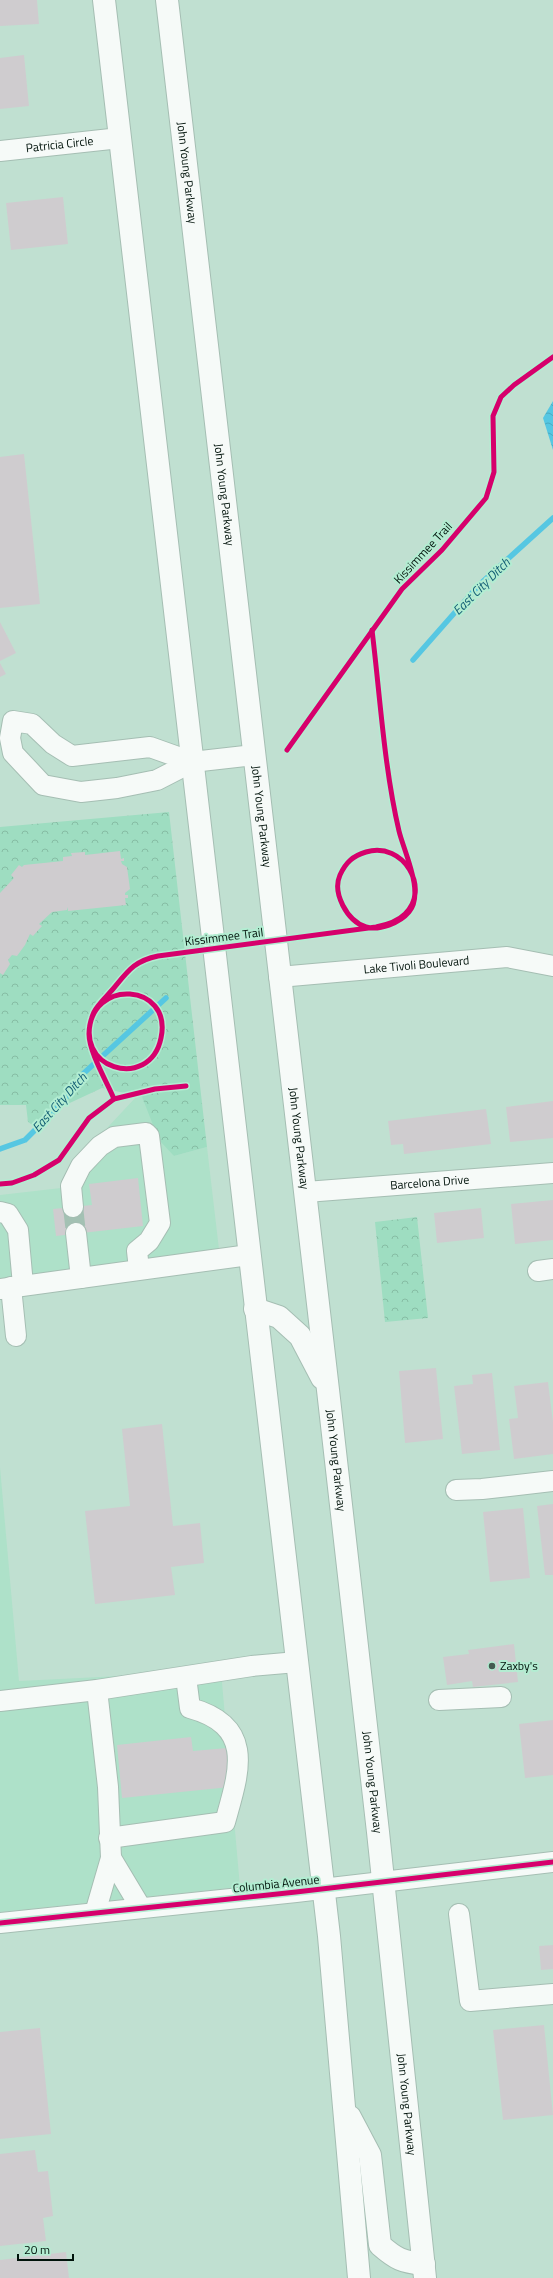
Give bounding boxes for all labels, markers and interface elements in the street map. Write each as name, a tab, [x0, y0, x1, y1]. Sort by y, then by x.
street label: John Young Parkway	[172, 121, 203, 225]
street label: Patricia Circle	[25, 131, 94, 157]
street label: John Young Parkway	[209, 443, 240, 547]
street label: Kissimmee Trail	[389, 517, 456, 588]
water label: East City Ditch	[448, 552, 515, 619]
street label: John Young Parkway	[247, 764, 277, 869]
street label: Kissimmee Trail	[184, 922, 264, 951]
street label: Lake Tivoli Boulevard	[363, 950, 470, 979]
water label: East City Ditch	[27, 1067, 92, 1136]
street label: John Young Parkway	[284, 1086, 315, 1191]
street label: Barcelona Drive	[389, 1169, 470, 1195]
street label: John Young Parkway	[321, 1408, 352, 1513]
place label: Zaxby's	[500, 1656, 538, 1675]
marker: Zaxby's	[487, 1661, 497, 1671]
street label: John Young Parkway	[358, 1730, 388, 1834]
street label: Columbia Avenue	[232, 1870, 320, 1898]
street label: John Young Parkway	[392, 2052, 422, 2157]
scale bar	[18, 2236, 73, 2262]
text: 20 m	[24, 2240, 50, 2259]

